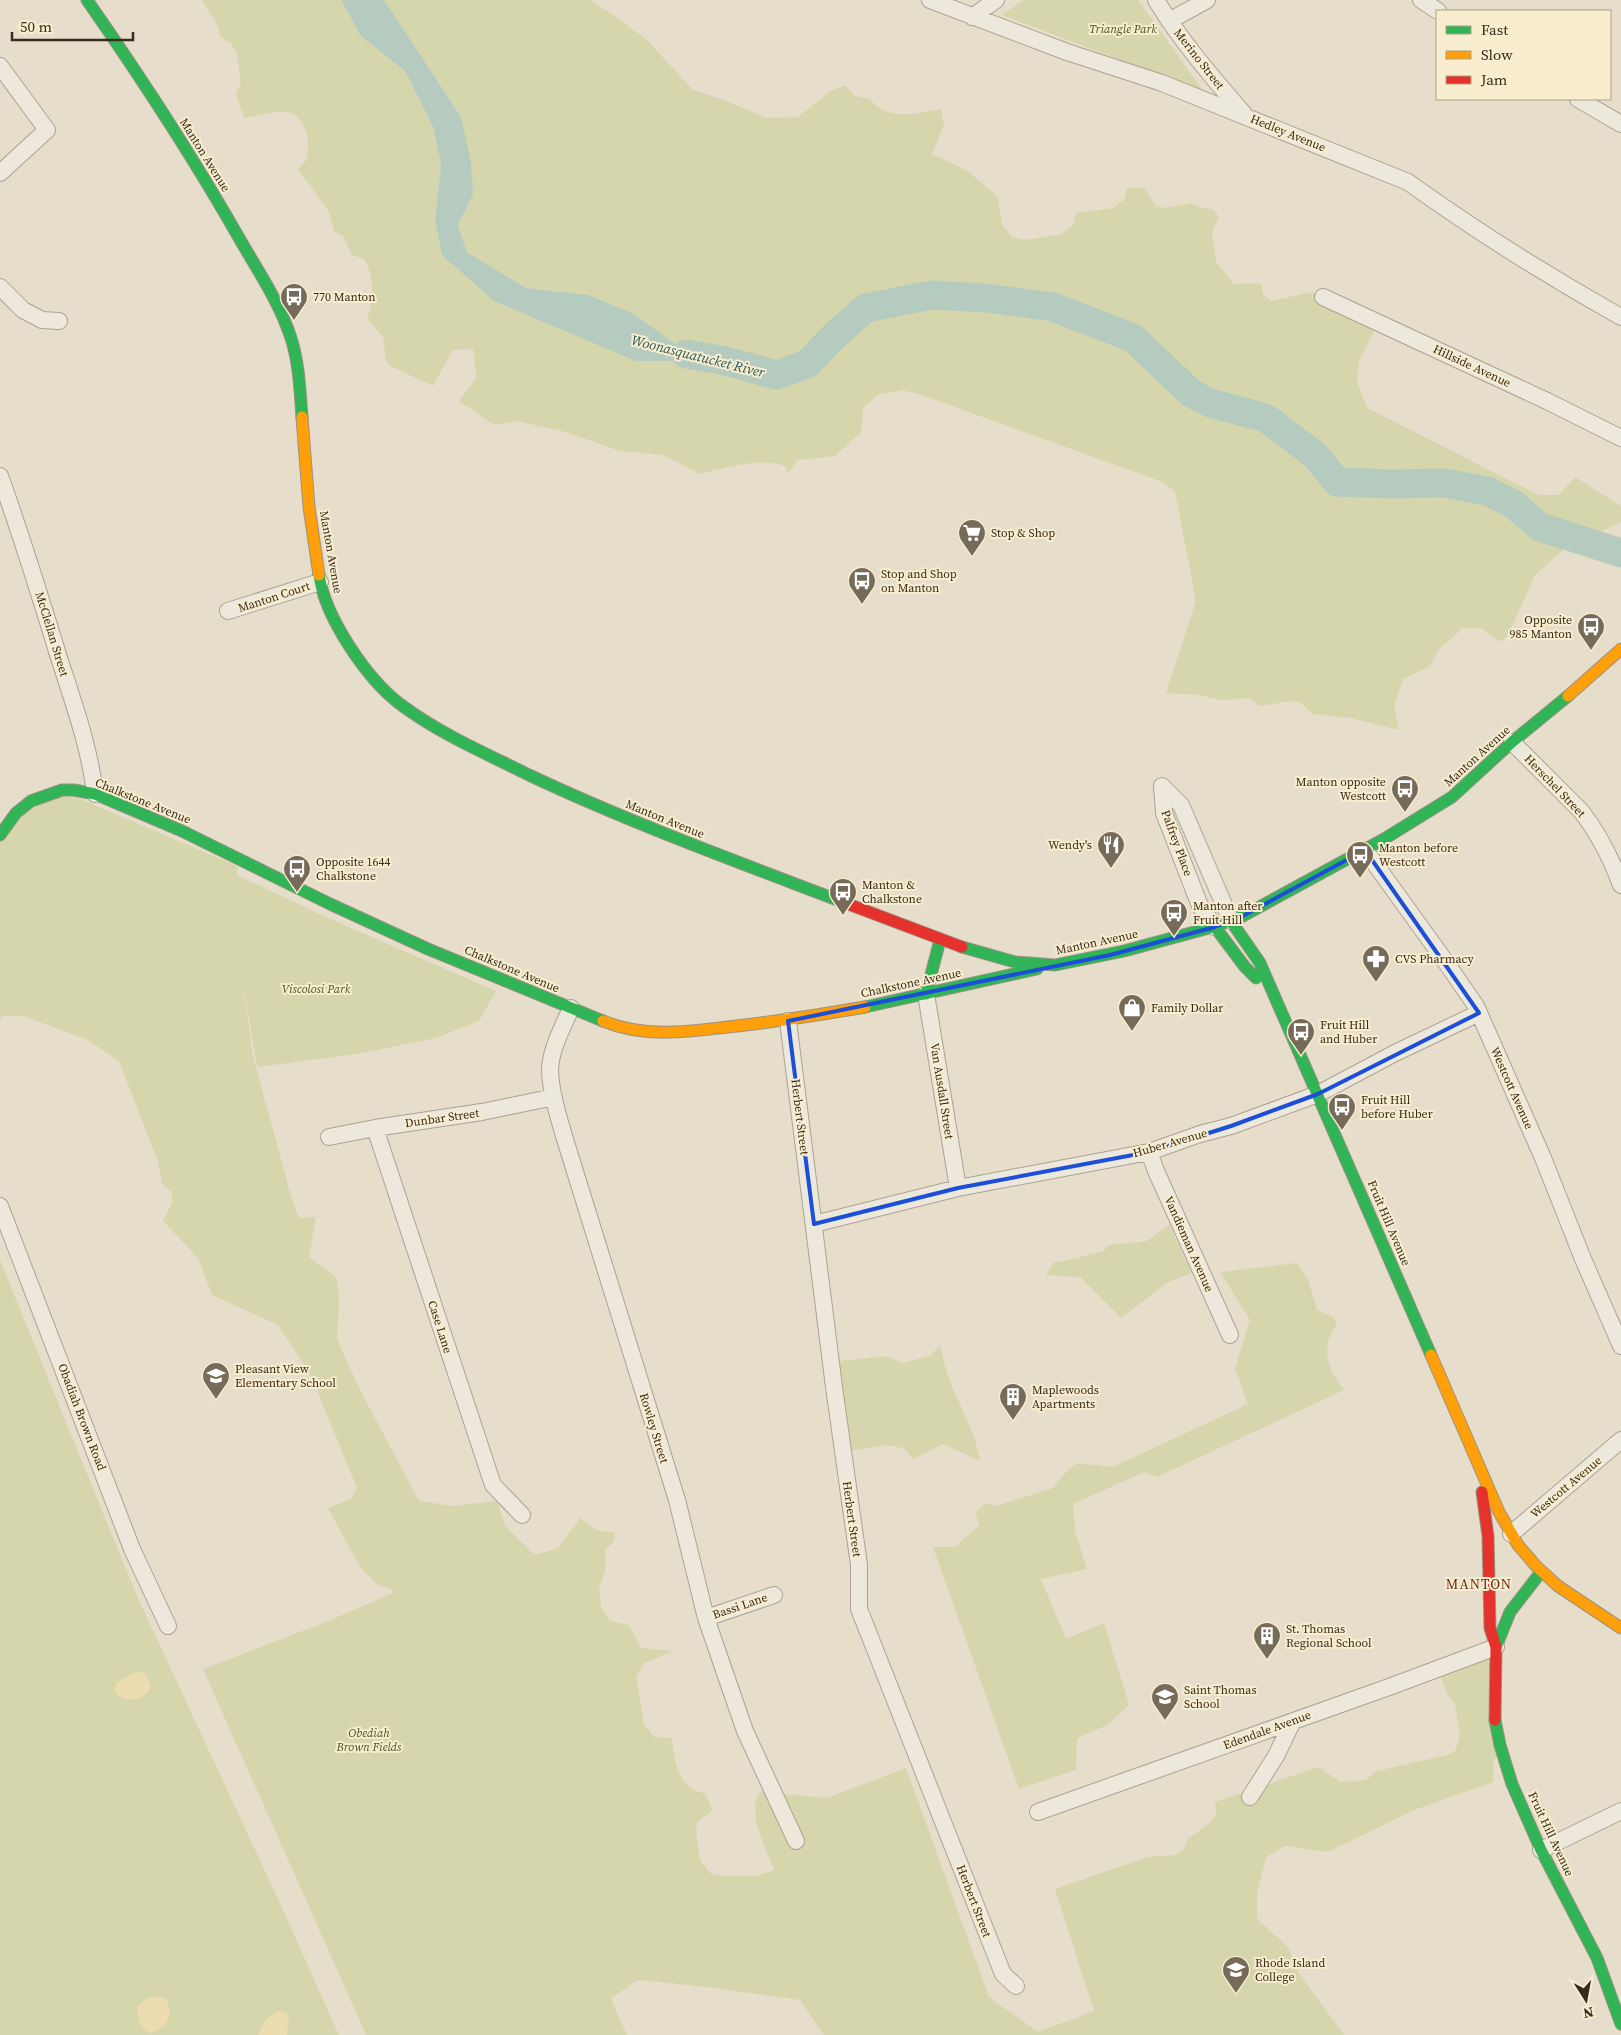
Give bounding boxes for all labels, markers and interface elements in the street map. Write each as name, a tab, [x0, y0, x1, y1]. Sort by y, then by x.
scale bar	[12, 10, 134, 42]
legend	[1436, 10, 1611, 100]
text: 50 m	[20, 16, 52, 37]
text: Fast	[1481, 19, 1508, 40]
park label: Triangle Park	[1089, 21, 1157, 37]
street label: Merino Street	[1170, 25, 1228, 93]
text: Slow	[1481, 44, 1513, 65]
text: Jam	[1480, 69, 1508, 90]
street label: Hedley Avenue	[1248, 111, 1328, 155]
street label: Manton Avenue	[176, 115, 234, 195]
bus stop icon: 770 Manton	[279, 282, 309, 321]
place label: 770 Manton	[313, 289, 375, 305]
water label: Woonasquatucket River	[629, 330, 767, 382]
street label: Hillside Avenue	[1431, 341, 1513, 391]
street label: Manton Avenue	[316, 509, 346, 595]
supermarket icon: Stop & Shop	[957, 518, 987, 557]
place label: Stop & Shop	[991, 525, 1055, 541]
bus stop icon: Stop and Shop on Manton	[847, 566, 877, 605]
place label: Stop and Shop on Manton	[881, 566, 957, 596]
street label: Manton Court	[236, 578, 312, 616]
street label: McClellan Street	[32, 590, 73, 678]
place label: Opposite 985 Manton	[1510, 612, 1572, 642]
bus stop icon: Opposite 985 Manton	[1576, 612, 1606, 651]
street label: Manton Avenue	[1441, 722, 1513, 790]
street label: Herschel Street	[1521, 751, 1589, 821]
street label: Chalkstone Avenue	[93, 774, 193, 828]
place label: Manton opposite Westcott	[1296, 774, 1386, 804]
bus stop icon: Manton opposite Westcott	[1390, 774, 1420, 813]
street label: Manton Avenue	[623, 796, 707, 842]
street label: Palfrey Place	[1158, 808, 1196, 878]
restaurant icon: Wendy's	[1096, 830, 1126, 869]
place label: Wendy's	[1048, 837, 1092, 853]
bus stop icon: Manton before Westcott	[1345, 840, 1375, 879]
place label: Manton before Westcott	[1379, 840, 1458, 870]
bus stop icon: Opposite 1644 Chalkstone	[282, 854, 312, 893]
place label: Opposite 1644 Chalkstone	[316, 854, 391, 884]
bus stop icon: Manton & Chalkstone	[828, 877, 858, 916]
place label: Manton & Chalkstone	[862, 877, 922, 907]
bus stop icon: Manton after Fruit Hill	[1159, 898, 1189, 937]
place label: Manton after Fruit Hill	[1193, 898, 1262, 928]
street label: Manton Avenue	[1054, 925, 1140, 959]
street label: Chalkstone Avenue	[462, 942, 562, 996]
pharmacy icon: CVS Pharmacy	[1361, 944, 1391, 983]
place label: CVS Pharmacy	[1395, 951, 1474, 967]
street label: Chalkstone Avenue	[859, 965, 963, 1001]
park label: Viscolosi Park	[282, 981, 351, 997]
shop icon: Family Dollar	[1117, 993, 1147, 1032]
place label: Family Dollar	[1151, 1000, 1223, 1016]
bus stop icon: Fruit Hill and Huber	[1286, 1017, 1316, 1056]
place label: Fruit Hill and Huber	[1320, 1017, 1377, 1047]
street label: Van Ausdall Street	[927, 1042, 957, 1140]
street label: Westcott Avenue	[1487, 1044, 1537, 1132]
street label: Herbert Street	[787, 1078, 813, 1156]
bus stop icon: Fruit Hill before Huber	[1327, 1092, 1357, 1131]
place label: Fruit Hill before Huber	[1361, 1092, 1433, 1122]
street label: Dunbar Street	[404, 1105, 480, 1131]
street label: Huber Avenue	[1131, 1125, 1209, 1161]
street label: Fruit Hill Avenue	[1364, 1178, 1414, 1268]
street label: Vandieman Avenue	[1161, 1194, 1217, 1294]
street label: Case Lane	[424, 1299, 456, 1355]
street label: Obadiah Brown Road	[54, 1361, 110, 1473]
school or university icon: Pleasant View Elementary School	[201, 1361, 231, 1400]
place label: Pleasant View Elementary School	[235, 1361, 336, 1391]
building icon: Maplewoods Apartments	[998, 1382, 1028, 1421]
place label: Maplewoods Apartments	[1032, 1382, 1099, 1412]
street label: Rowley Street	[636, 1391, 672, 1465]
street label: Westcott Avenue	[1527, 1452, 1605, 1522]
street label: Herbert Street	[839, 1480, 865, 1558]
district label: MANTON	[1446, 1574, 1512, 1594]
street label: Bassi Lane	[710, 1589, 770, 1623]
building icon: St. Thomas Regional School	[1252, 1621, 1282, 1660]
place label: St. Thomas Regional School	[1286, 1621, 1372, 1651]
school or university icon: Saint Thomas School	[1150, 1682, 1180, 1721]
place label: Saint Thomas School	[1184, 1682, 1257, 1712]
street label: Edendale Avenue	[1221, 1707, 1313, 1753]
park label: Obediah Brown Fields	[336, 1725, 402, 1755]
street label: Fruit Hill Avenue	[1524, 1789, 1578, 1879]
street label: Herbert Street	[953, 1862, 995, 1940]
school or university icon: Rhode Island College	[1221, 1955, 1251, 1994]
place label: Rhode Island College	[1255, 1955, 1325, 1985]
north arrow	[1561, 1975, 1611, 2025]
text: N	[1582, 2002, 1595, 2024]

